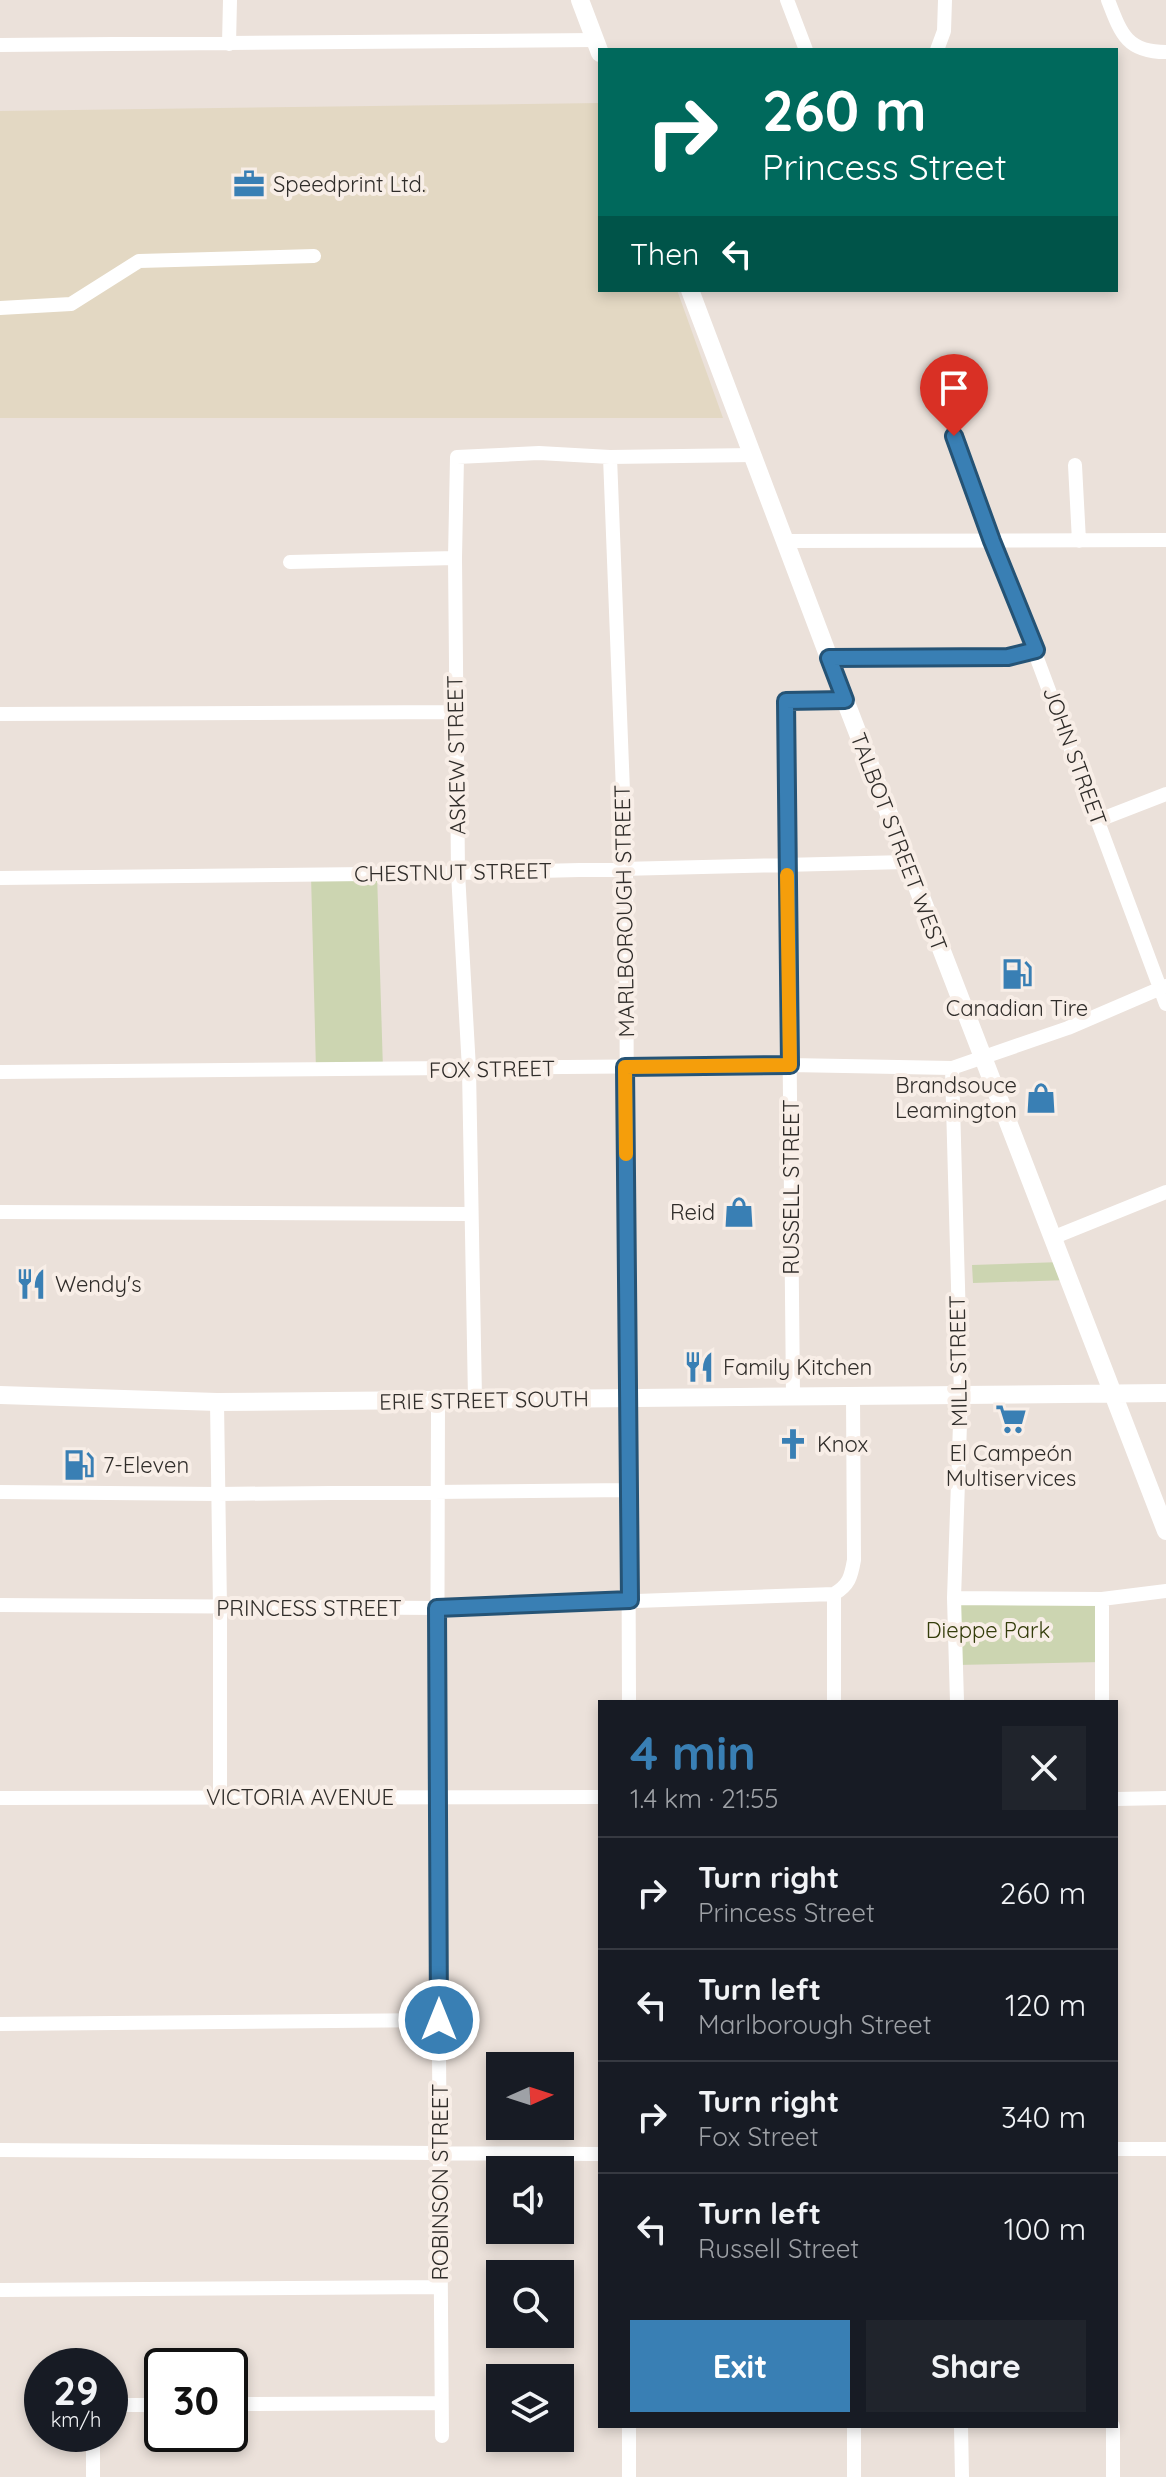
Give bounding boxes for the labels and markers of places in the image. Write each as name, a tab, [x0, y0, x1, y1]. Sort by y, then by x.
office icon: Speedprint Ltd.	[232, 167, 266, 201]
place label: Speedprint Ltd.	[273, 170, 426, 198]
pin	[920, 354, 988, 436]
fuel station icon: Canadian Tire	[1000, 957, 1034, 991]
place label: Canadian Tire	[946, 994, 1088, 1022]
place label: Brandsouce Leamington	[895, 1071, 1017, 1124]
shop icon: Brandsouce Leamington	[1024, 1081, 1058, 1115]
shop icon: Reid	[722, 1195, 756, 1229]
place label: Reid	[670, 1198, 715, 1226]
restaurant icon: Wendy's	[14, 1267, 48, 1301]
place label: Wendy's	[55, 1270, 141, 1298]
restaurant icon: Family Kitchen	[682, 1350, 716, 1384]
place label: Family Kitchen	[723, 1353, 872, 1381]
supermarket icon: El Campeón Multiservices	[994, 1402, 1028, 1436]
church icon: Knox	[776, 1427, 810, 1461]
place label: Knox	[817, 1430, 868, 1458]
place label: El Campeón Multiservices	[946, 1439, 1076, 1492]
fuel station icon: 7-Eleven	[62, 1448, 96, 1482]
place label: 7-Eleven	[103, 1451, 189, 1479]

